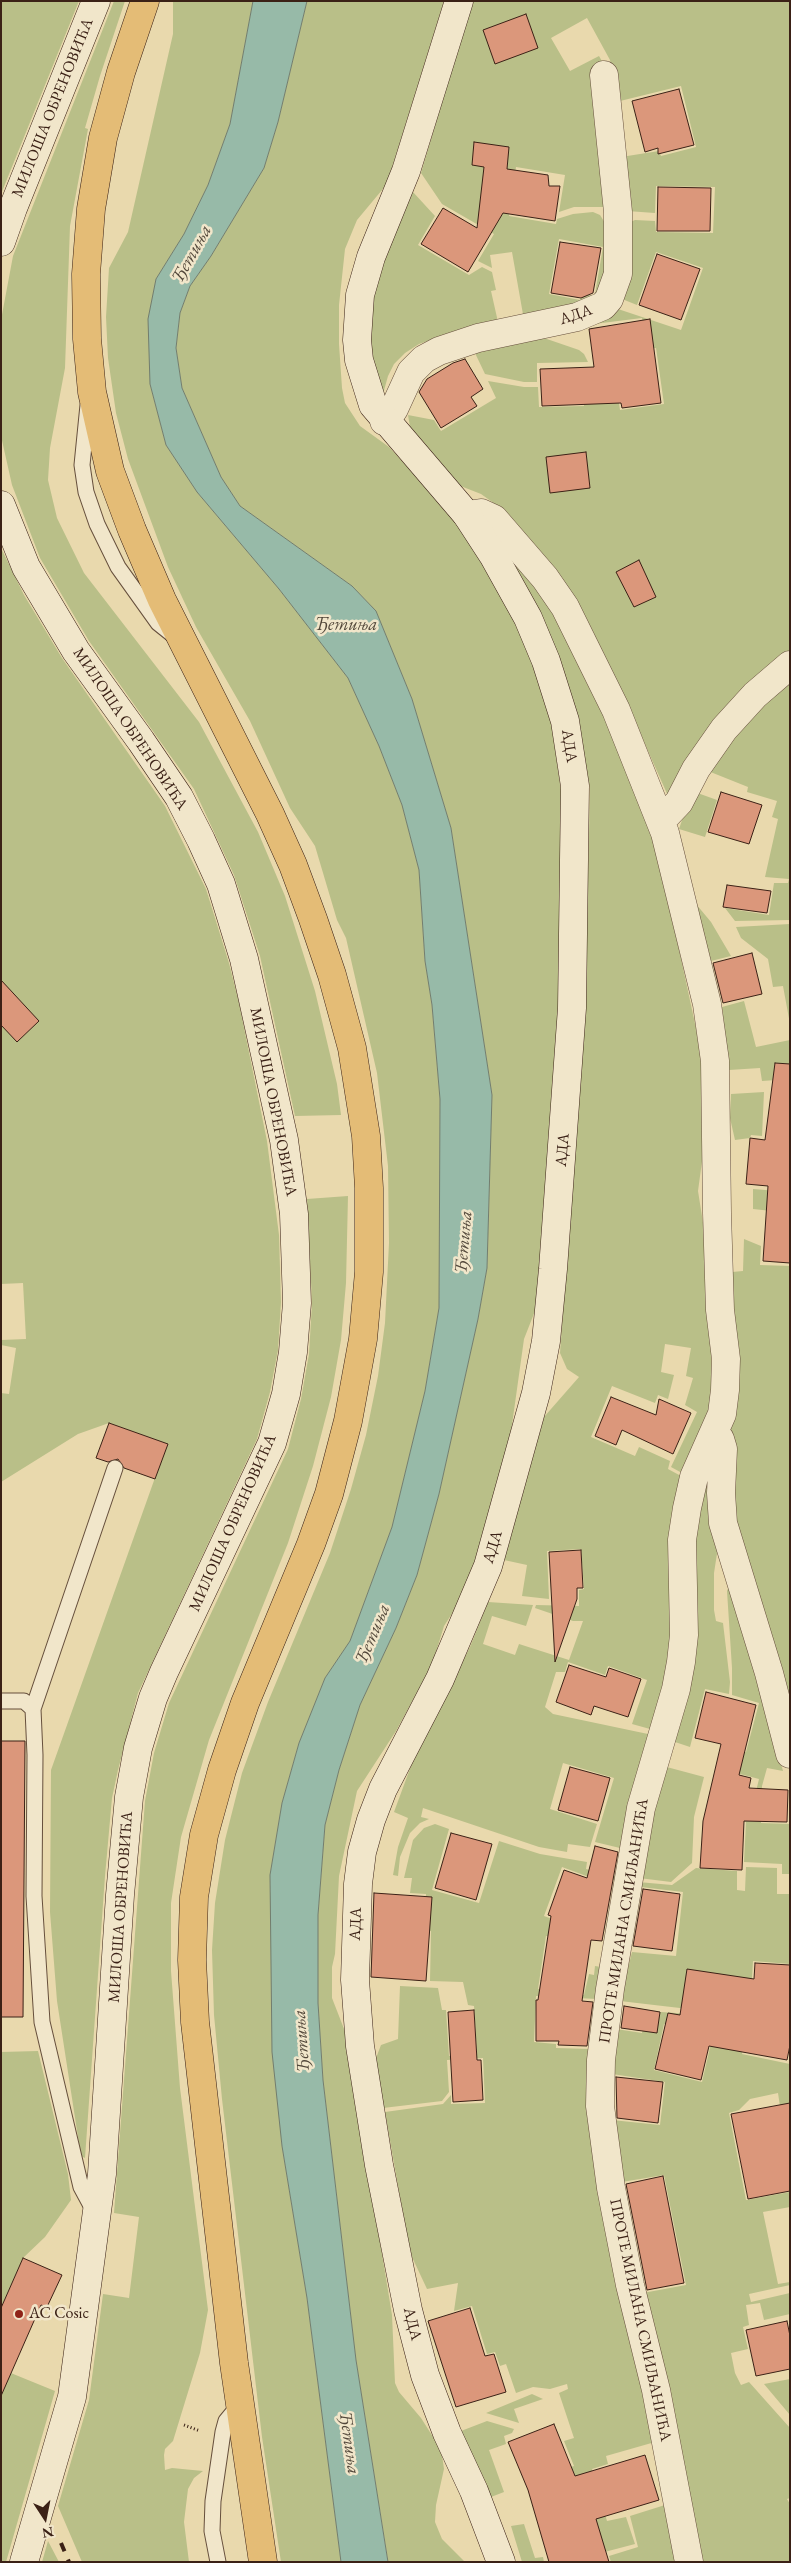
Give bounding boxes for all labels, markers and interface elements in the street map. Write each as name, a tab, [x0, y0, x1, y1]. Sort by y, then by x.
street label: МИЛОША ОБРЕНОВИЋА	[8, 15, 98, 201]
water label: Ђетиња	[167, 221, 217, 287]
street label: АДА	[557, 300, 595, 330]
water label: Ђетиња	[315, 614, 377, 636]
street label: МИЛОША ОБРЕНОВИЋА	[68, 644, 192, 814]
street label: АДА	[557, 728, 581, 764]
street label: МИЛОША ОБРЕНОВИЋА	[245, 1006, 301, 1198]
street label: АДА	[552, 1133, 574, 1167]
water label: Ђетиња	[451, 1210, 477, 1274]
street label: МИЛОША ОБРЕНОВИЋА	[185, 1431, 281, 1615]
street label: АДА	[479, 1528, 507, 1566]
water label: Ђетиња	[351, 1601, 395, 1667]
street label: ПРОТЕ МИЛАНА СМИЉАНИЋА	[595, 1797, 653, 2045]
street label: МИЛОША ОБРЕНОВИЋА	[105, 1811, 137, 2003]
street label: АДА	[346, 1907, 366, 1941]
water label: Ђетиња	[289, 2009, 315, 2073]
street label: ПРОТЕ МИЛАНА СМИЉАНИЋА	[605, 2197, 675, 2443]
place label: AC Cosic	[29, 2304, 89, 2324]
street label: АДА	[399, 2305, 425, 2343]
marker: AC Cosic	[13, 2308, 25, 2320]
water label: Ђетиња	[334, 2410, 364, 2476]
north arrow	[20, 2493, 70, 2543]
text: N	[41, 2523, 55, 2543]

